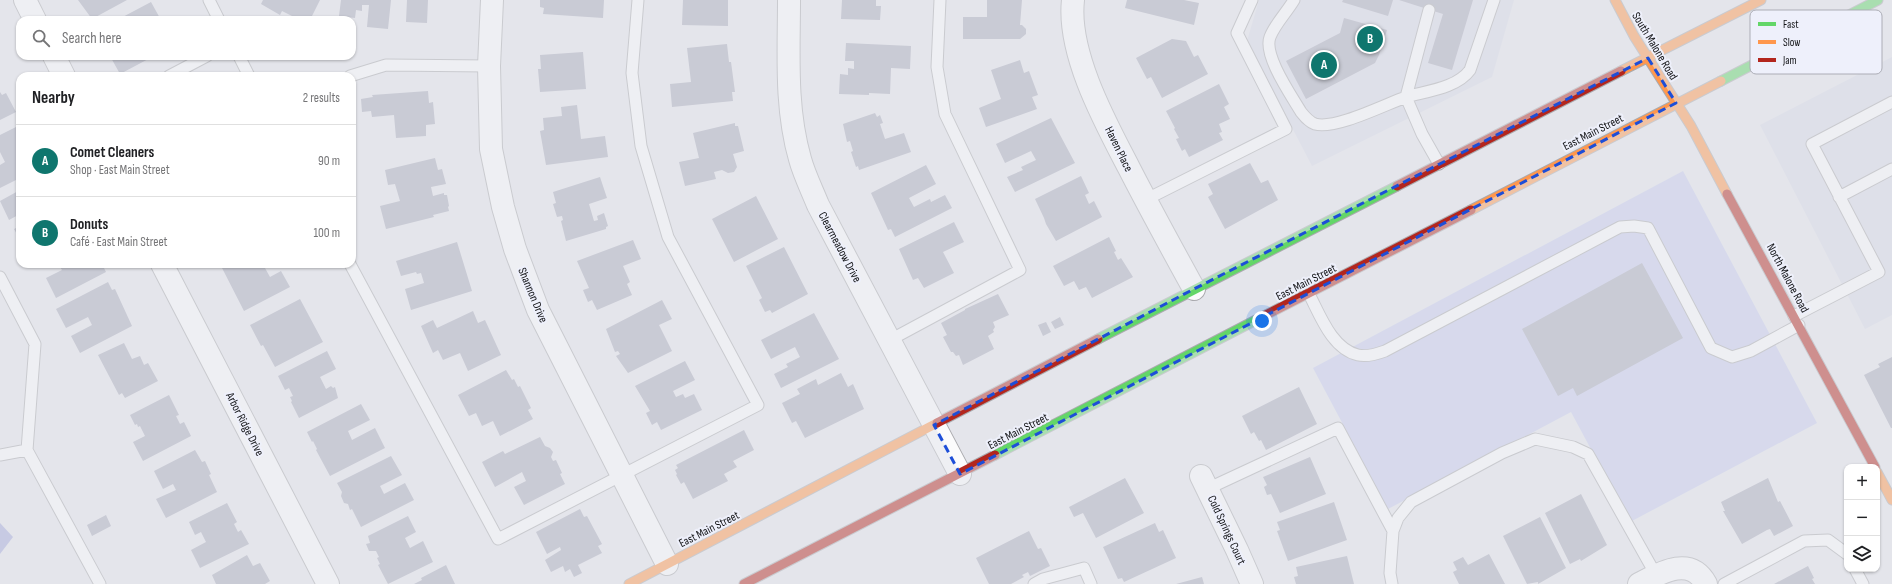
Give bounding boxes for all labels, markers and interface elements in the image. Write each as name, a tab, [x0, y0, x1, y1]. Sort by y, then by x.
street label: South Malone Road	[1628, 10, 1681, 83]
legend	[1750, 10, 1882, 74]
search box	[16, 16, 356, 60]
text: Fast	[1783, 18, 1799, 31]
pin: B	[1357, 24, 1383, 54]
icon: search	[30, 27, 52, 49]
text: Search here	[62, 29, 122, 48]
text: Slow	[1783, 36, 1800, 49]
pin: A	[1311, 50, 1337, 80]
text: Jam	[1782, 54, 1797, 67]
text: Nearby	[32, 88, 75, 108]
text: 2 results	[303, 90, 340, 106]
street label: East Main Street	[1561, 111, 1626, 154]
street label: Haven Place	[1101, 124, 1136, 174]
text: Comet Cleaners	[70, 143, 154, 162]
text: A	[42, 153, 48, 169]
text: 90 m	[318, 153, 340, 169]
text: Shop · East Main Street	[70, 162, 170, 178]
street label: Clearmeadow Drive	[815, 209, 864, 285]
text: Donuts	[70, 215, 108, 234]
text: B	[42, 225, 48, 241]
text: 100 m	[313, 225, 340, 241]
text: Café · East Main Street	[70, 234, 168, 250]
street label: North Malone Road	[1763, 241, 1812, 315]
street label: East Main Street	[1274, 261, 1339, 304]
street label: Shannon Drive	[514, 266, 551, 325]
your location	[1252, 311, 1272, 331]
street label: Arbor Ridge Drive	[222, 389, 267, 459]
street label: East Main Street	[986, 410, 1051, 453]
map controls	[1844, 464, 1880, 572]
button: +	[1844, 464, 1880, 500]
street label: Cold Springs Court	[1204, 493, 1249, 568]
button: −	[1844, 500, 1880, 536]
street label: East Main Street	[677, 508, 742, 551]
button: layers	[1844, 536, 1880, 572]

